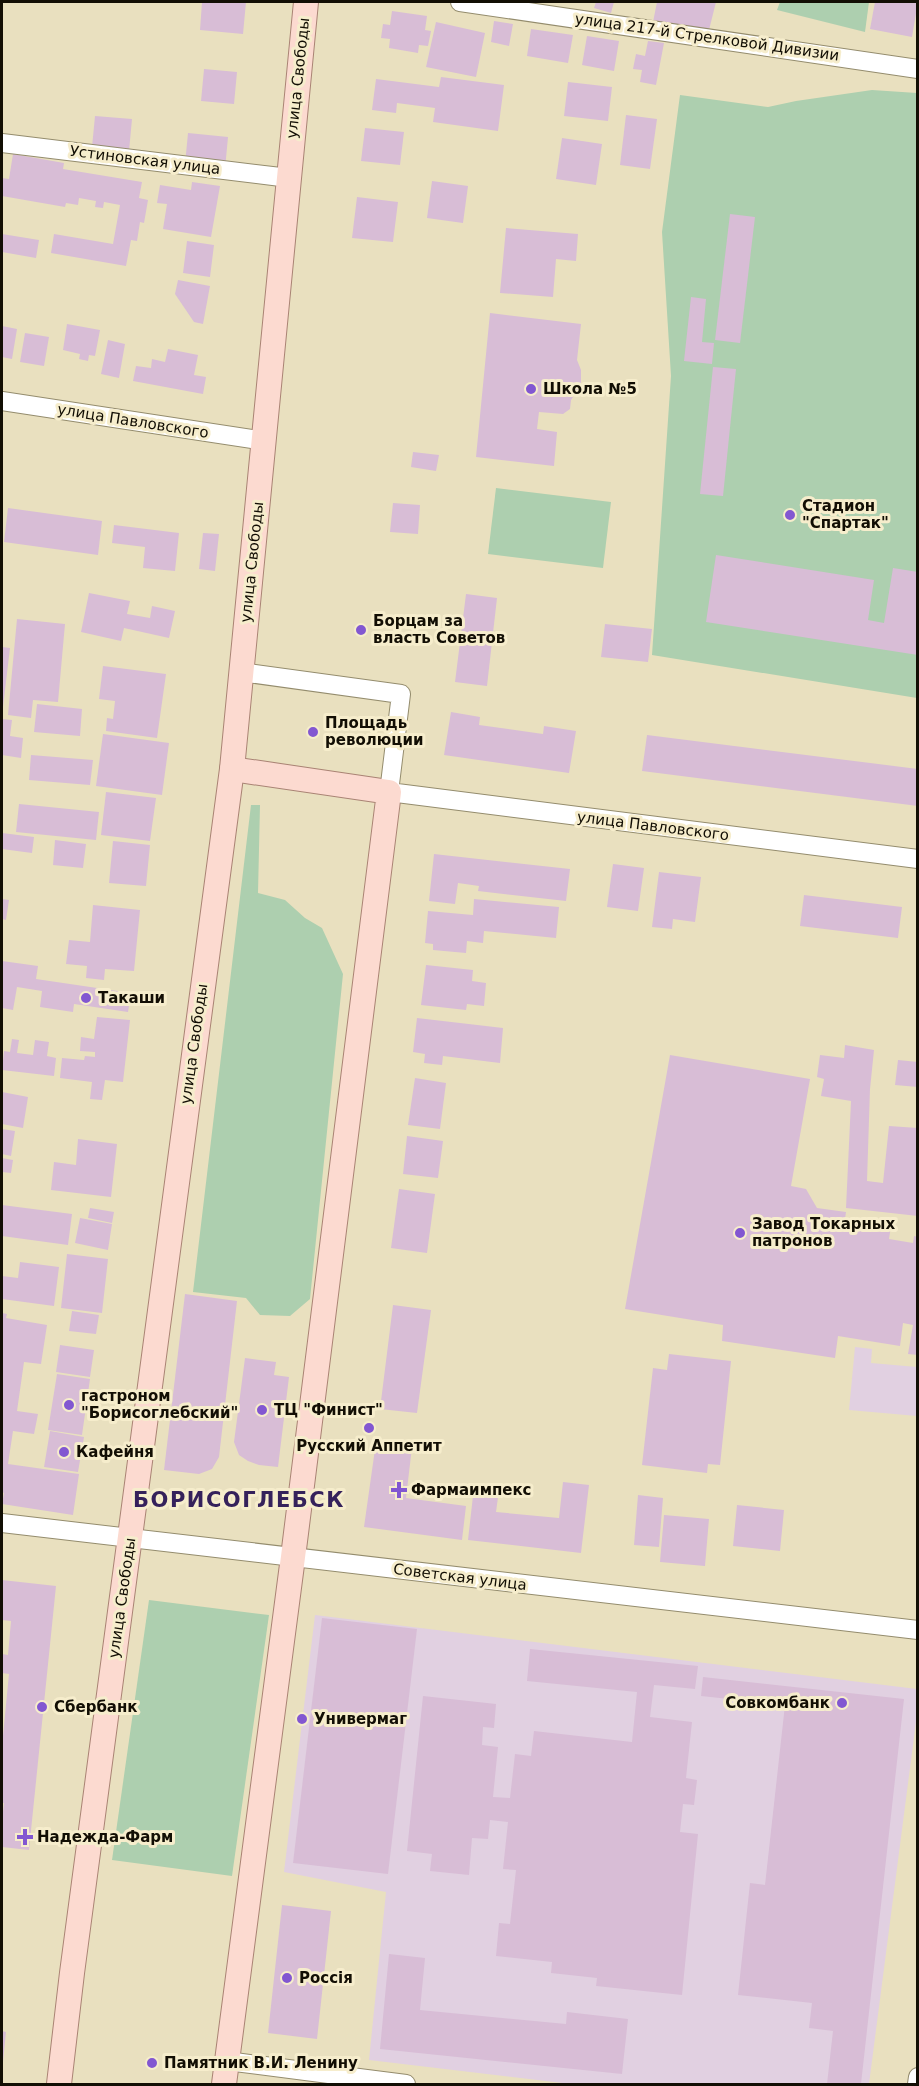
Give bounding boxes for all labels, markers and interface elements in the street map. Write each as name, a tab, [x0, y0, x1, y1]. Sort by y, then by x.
street label: улица 217-й Стрелковой Дивизии	[574, 10, 840, 64]
street label: улица Свободы	[283, 17, 313, 139]
street label: Устиновская улица	[69, 142, 221, 178]
place label: Школа №5	[543, 380, 637, 398]
marker: Школа №5	[524, 382, 538, 396]
street label: улица Павловского	[56, 400, 210, 442]
place label: Стадион "Спартак"	[802, 497, 889, 532]
street label: улица Свободы	[237, 501, 267, 623]
marker: Стадион "Спартак"	[783, 508, 797, 522]
place label: Борцам за власть Советов	[373, 612, 505, 647]
marker: Борцам за власть Советов	[354, 623, 368, 637]
place label: Площадь революции	[325, 714, 423, 749]
marker: Площадь революции	[306, 725, 320, 739]
street label: улица Павловского	[576, 808, 730, 844]
street label: улица Свободы	[177, 983, 211, 1105]
place label: Такаши	[98, 989, 165, 1007]
marker: Такаши	[79, 991, 93, 1005]
place label: Завод Токарных патронов	[752, 1215, 895, 1250]
marker: Завод Токарных патронов	[733, 1226, 747, 1240]
place label: гастроном "Борисоглебский"	[81, 1387, 238, 1422]
marker: гастроном "Борисоглебский"	[62, 1398, 76, 1412]
place label: ТЦ "Финист"	[274, 1401, 383, 1419]
marker: ТЦ "Финист"	[255, 1403, 269, 1417]
marker: Русский Аппетит	[362, 1421, 376, 1435]
place label: Русский Аппетит	[296, 1437, 442, 1455]
place label: Кафейня	[76, 1443, 154, 1461]
marker: Кафейня	[57, 1445, 71, 1459]
place label: Фармаимпекс	[411, 1481, 532, 1499]
marker: Фармаимпекс	[392, 1483, 406, 1497]
district label: БОРИСОГЛЕБСК	[133, 1488, 345, 1512]
street label: улица Свободы	[105, 1537, 139, 1659]
street label: Советская улица	[392, 1560, 528, 1594]
place label: Совкомбанк	[725, 1694, 830, 1712]
marker: Совкомбанк	[835, 1696, 849, 1710]
place label: Сбербанк	[54, 1698, 138, 1716]
marker: Сбербанк	[35, 1700, 49, 1714]
place label: Универмаг	[314, 1710, 407, 1728]
marker: Универмаг	[295, 1712, 309, 1726]
place label: Надежда-Фарм	[37, 1828, 173, 1846]
marker: Надежда-Фарм	[18, 1830, 32, 1844]
place label: Россiя	[299, 1969, 353, 1987]
marker: Россiя	[280, 1971, 294, 1985]
place label: Памятник В.И. Ленину	[164, 2054, 358, 2072]
marker: Памятник В.И. Ленину	[145, 2056, 159, 2070]

